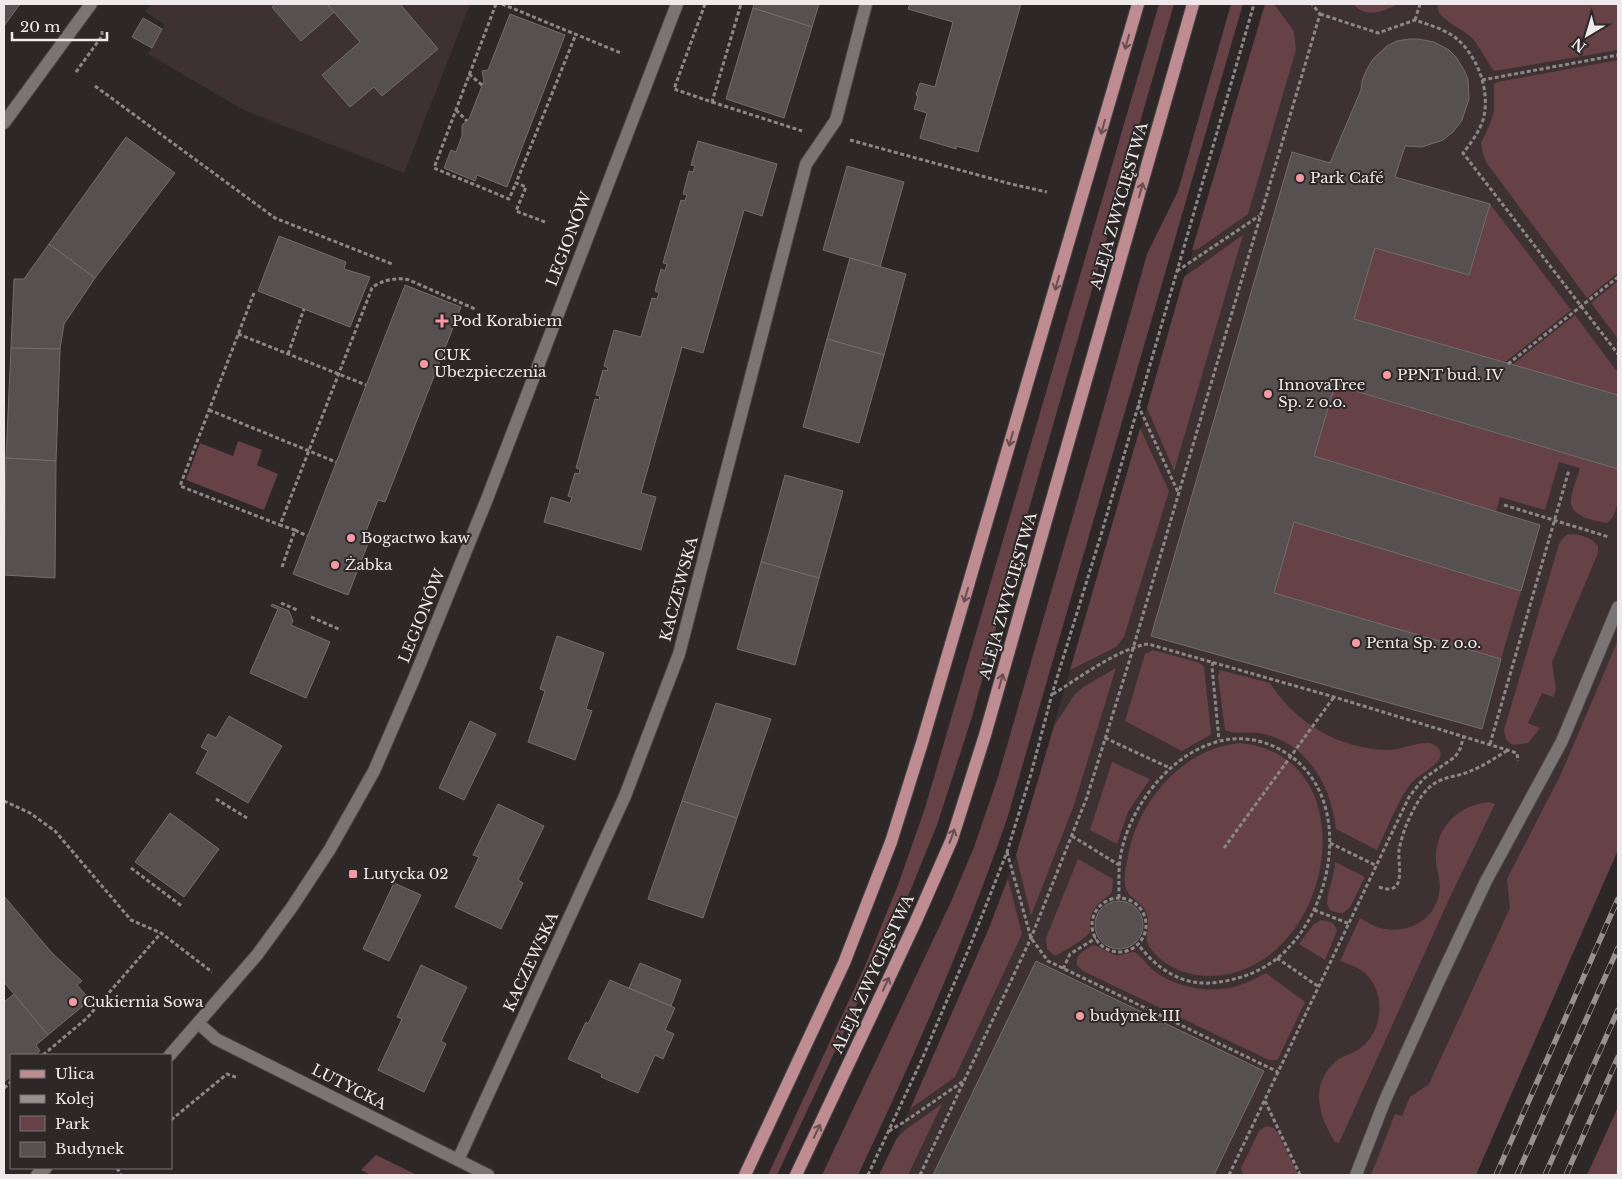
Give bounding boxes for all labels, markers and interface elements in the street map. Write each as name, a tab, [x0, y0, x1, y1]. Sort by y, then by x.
scale bar	[12, 10, 108, 42]
north arrow	[1562, 10, 1612, 60]
text: 20 m	[20, 17, 60, 36]
one-way arrow	[1122, 34, 1132, 50]
text: N	[1568, 34, 1590, 56]
one-way arrow	[1097, 118, 1107, 134]
street label: ALEJA ZWYCIĘSTWA	[1085, 120, 1152, 293]
place label: Park Café	[1310, 168, 1384, 187]
marker: Park Café	[1294, 172, 1306, 184]
one-way arrow	[1136, 182, 1146, 198]
street label: LEGIONÓW	[542, 189, 595, 289]
one-way arrow	[1052, 274, 1061, 290]
place label: Pod Korabiem	[452, 311, 562, 330]
marker: Pod Korabiem	[436, 315, 448, 327]
place label: CUK Ubezpieczenia	[434, 345, 547, 381]
marker: CUK Ubezpieczenia	[418, 358, 430, 370]
place label: PPNT bud. IV	[1397, 365, 1504, 384]
marker: PPNT bud. IV	[1381, 369, 1393, 381]
place label: InnovaTree Sp. z o.o.	[1278, 375, 1365, 411]
marker: InnovaTree Sp. z o.o.	[1262, 388, 1274, 400]
one-way arrow	[1006, 430, 1016, 446]
street label: ALEJA ZWYCIĘSTWA	[974, 510, 1041, 683]
place label: Bogactwo kaw	[361, 528, 470, 547]
marker: Bogactwo kaw	[345, 532, 357, 544]
street label: KACZEWSKA	[655, 534, 702, 643]
place label: Żabka	[345, 555, 393, 574]
marker: Żabka	[329, 559, 341, 571]
street label: LEGIONÓW	[394, 566, 449, 666]
one-way arrow	[960, 586, 970, 602]
place label: Penta Sp. z o.o.	[1366, 633, 1481, 652]
marker: Penta Sp. z o.o.	[1350, 637, 1362, 649]
one-way arrow	[996, 673, 1006, 689]
one-way arrow	[948, 829, 957, 844]
place label: Lutycka 02	[363, 864, 449, 883]
marker: Lutycka 02	[347, 868, 359, 880]
street label: ALEJA ZWYCIĘSTWA	[827, 891, 918, 1057]
street label: KACZEWSKA	[499, 909, 562, 1015]
one-way arrow	[882, 977, 891, 992]
place label: Cukiernia Sowa	[83, 992, 204, 1011]
marker: Cukiernia Sowa	[67, 996, 79, 1008]
place label: budynek III	[1089, 1006, 1180, 1025]
marker: budynek III	[1074, 1010, 1086, 1022]
legend	[10, 1054, 172, 1169]
street label: LUTYCKA	[309, 1060, 390, 1114]
text: Ulica	[55, 1064, 95, 1083]
text: Kolej	[55, 1089, 94, 1108]
text: Park	[55, 1114, 91, 1133]
one-way arrow	[813, 1124, 822, 1139]
text: Budynek	[55, 1139, 125, 1158]

